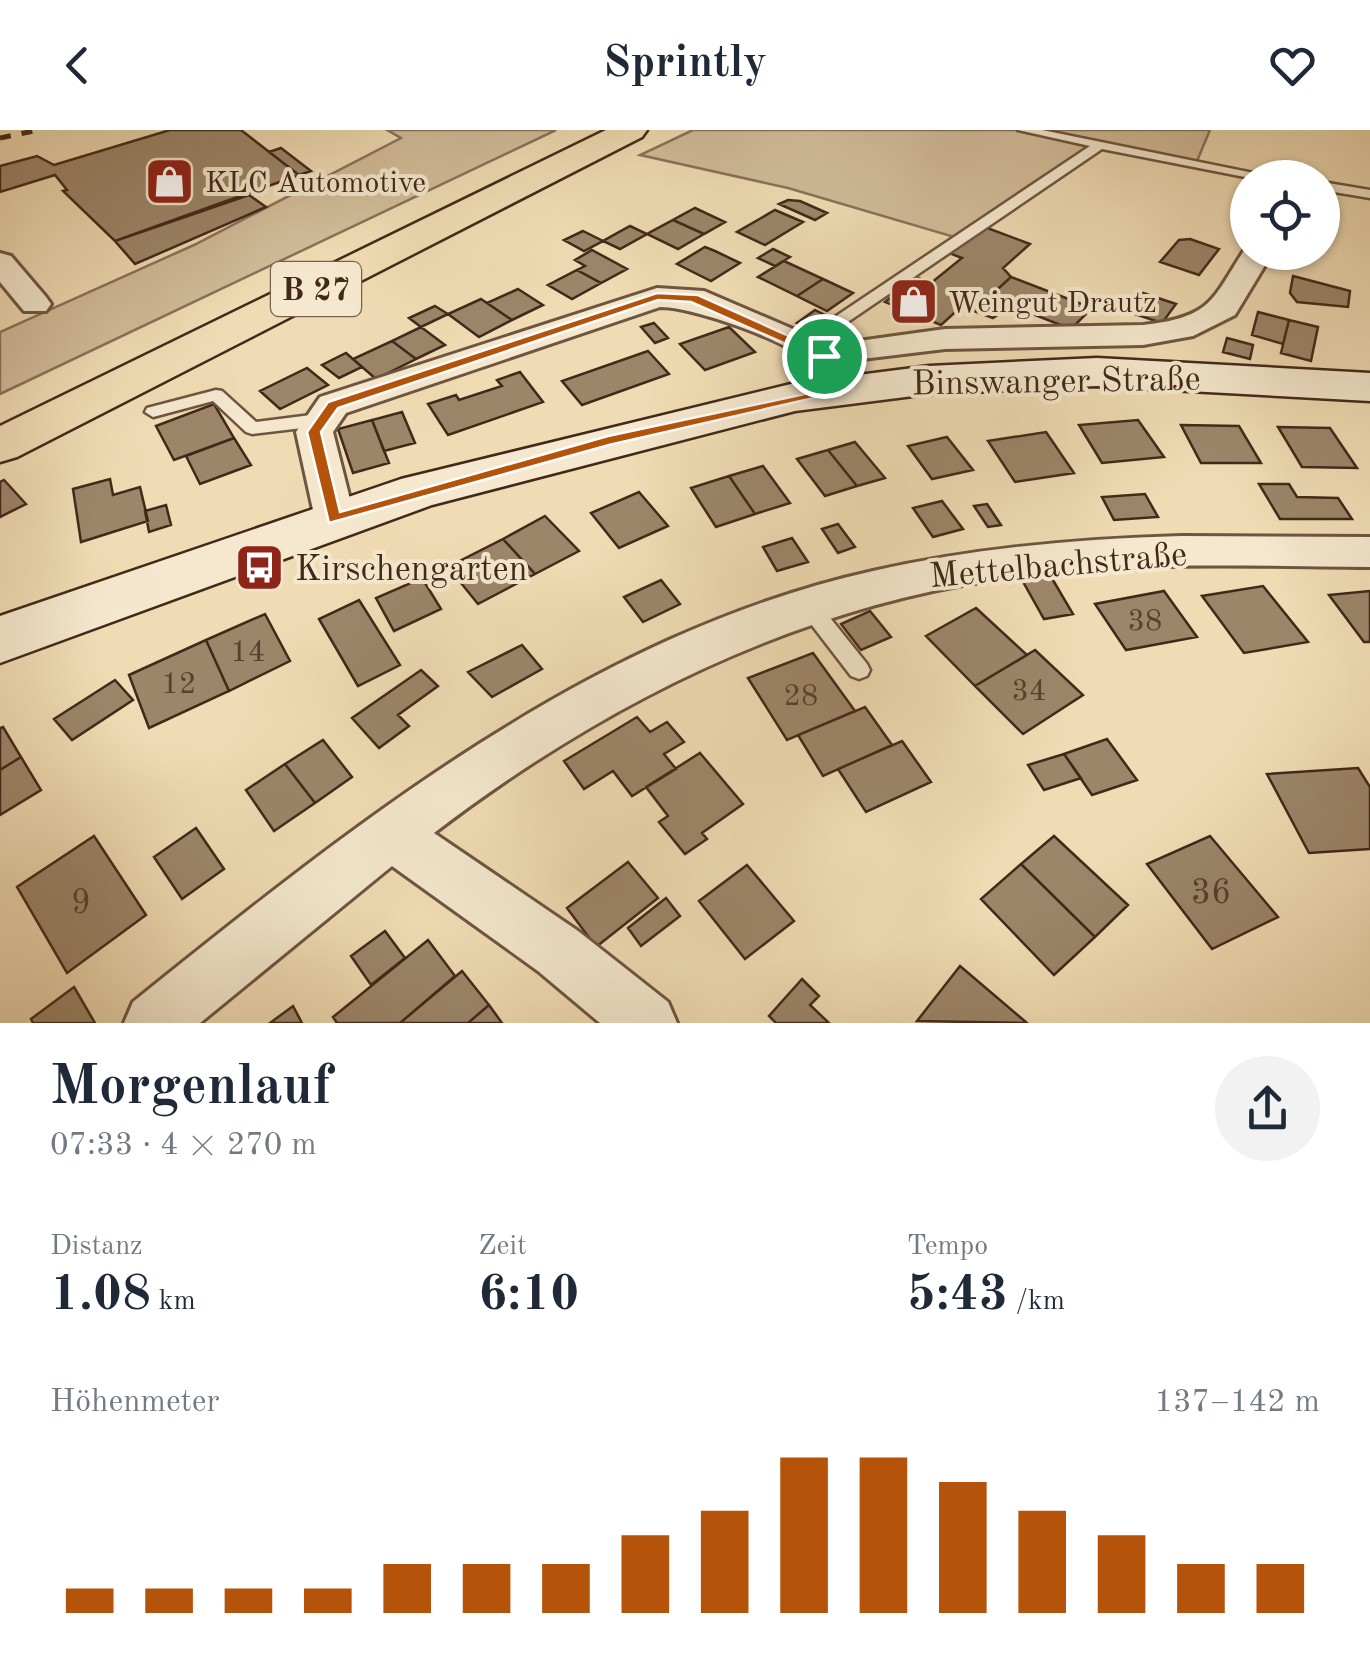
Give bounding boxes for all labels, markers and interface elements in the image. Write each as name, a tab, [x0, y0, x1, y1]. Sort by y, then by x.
icon: back	[50, 38, 105, 93]
icon: heart	[1265, 38, 1320, 93]
text: Sprintly	[603, 42, 767, 87]
shop icon: KLC Automotive	[144, 156, 196, 208]
map controls	[1230, 160, 1340, 270]
button: locate	[1230, 160, 1340, 270]
place label: KLC Automotive	[205, 169, 426, 199]
road number: B 27	[271, 262, 361, 316]
shop icon: Weingut Drautz	[887, 276, 939, 328]
place label: Weingut Drautz	[948, 289, 1157, 319]
pin	[782, 314, 867, 399]
icon: arrive	[797, 329, 852, 384]
street label: Binswanger Straße	[911, 362, 1201, 403]
street label: Mettelbachstraße	[928, 538, 1189, 595]
bus stop icon: Kirschengarten	[234, 542, 286, 594]
place label: Kirschengarten	[295, 553, 528, 588]
house number: 38	[1128, 607, 1162, 637]
house number: 14	[231, 638, 265, 668]
house number: 12	[162, 670, 196, 700]
house number: 34	[1012, 677, 1046, 707]
house number: 28	[784, 682, 818, 712]
house number: 36	[1191, 876, 1231, 911]
house number: 9	[71, 886, 91, 921]
button: share	[1215, 1056, 1320, 1161]
text: Morgenlauf	[50, 1061, 332, 1116]
text: 07:33 · 4 × 270 m	[50, 1130, 317, 1162]
text: Distanz	[50, 1233, 143, 1261]
text: Zeit	[478, 1233, 527, 1261]
text: Tempo	[907, 1233, 988, 1261]
text: 1.08	[50, 1271, 151, 1321]
text: 6:10	[478, 1271, 579, 1321]
text: 5:43	[907, 1271, 1008, 1321]
text: km	[151, 1288, 196, 1316]
text: /km	[1008, 1288, 1065, 1316]
text: Höhenmeter	[50, 1387, 220, 1419]
text: 137–142 m	[1154, 1387, 1320, 1419]

